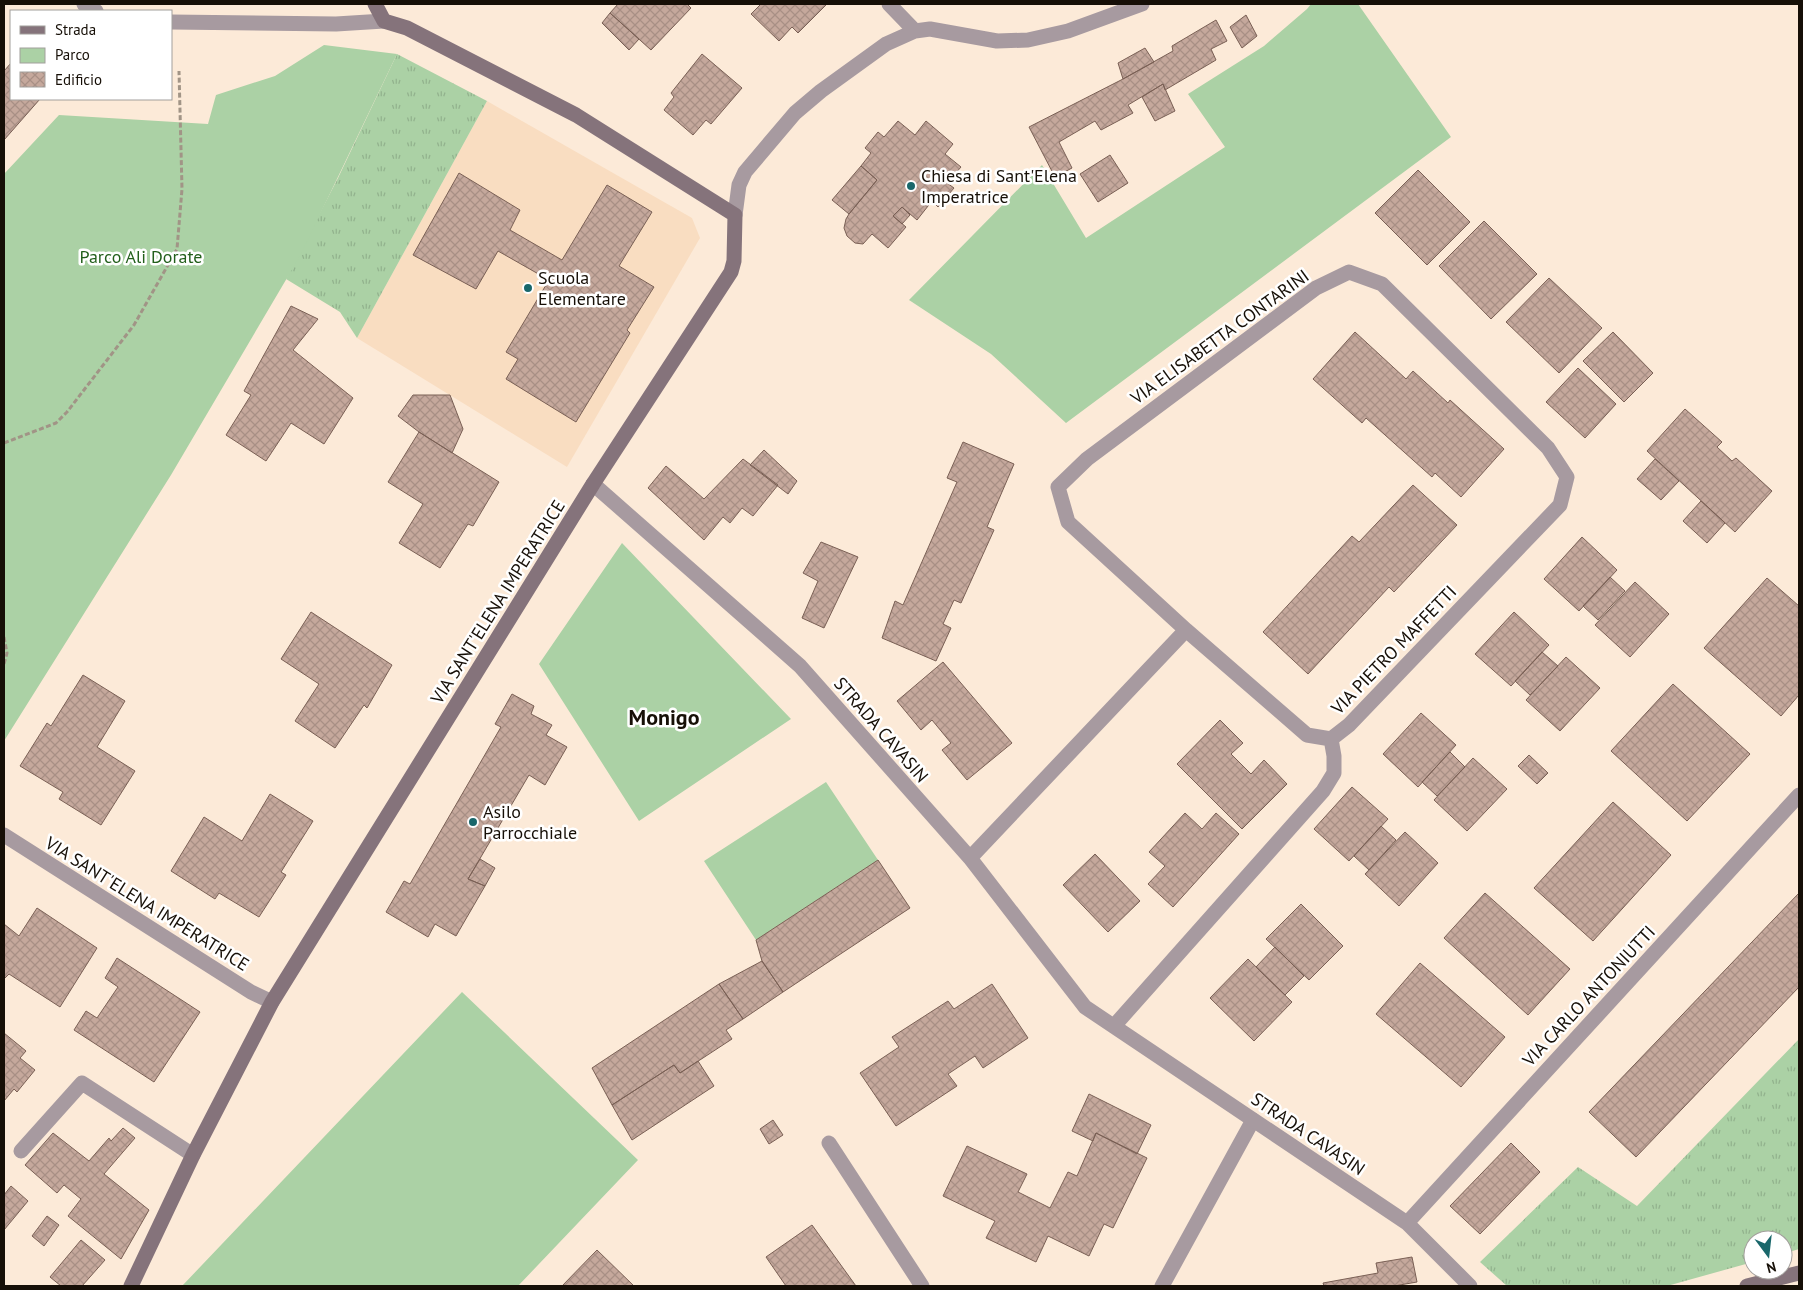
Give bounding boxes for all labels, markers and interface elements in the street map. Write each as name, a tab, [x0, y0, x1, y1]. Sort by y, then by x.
legend	[10, 10, 172, 100]
text: Strada	[55, 20, 96, 39]
text: Parco	[55, 45, 90, 64]
text: Edificio	[55, 70, 102, 89]
place label: Chiesa di Sant'Elena Imperatrice	[921, 164, 1077, 208]
marker: Chiesa di Sant'Elena Imperatrice	[905, 180, 917, 192]
park label: Parco Ali Dorate	[80, 245, 203, 268]
street label: VIA ELISABETTA CONTARINI	[1125, 264, 1313, 410]
place label: Scuola Elementare	[538, 266, 626, 310]
marker: Scuola Elementare	[522, 282, 534, 294]
street label: VIA SANT'ELENA IMPERATRICE	[425, 496, 570, 709]
street label: VIA PIETRO MAFFETTI	[1325, 580, 1461, 720]
street label: STRADA CAVASIN	[829, 672, 934, 787]
district label: Monigo	[629, 703, 700, 731]
place label: Asilo Parrocchiale	[483, 800, 577, 844]
marker: Asilo Parrocchiale	[467, 816, 479, 828]
street label: VIA SANT'ELENA IMPERATRICE	[40, 831, 253, 976]
street label: VIA CARLO ANTONIUTTI	[1517, 920, 1660, 1072]
street label: STRADA CAVASIN	[1247, 1087, 1370, 1180]
north arrow	[1743, 1230, 1793, 1280]
text: N	[1765, 1258, 1778, 1277]

